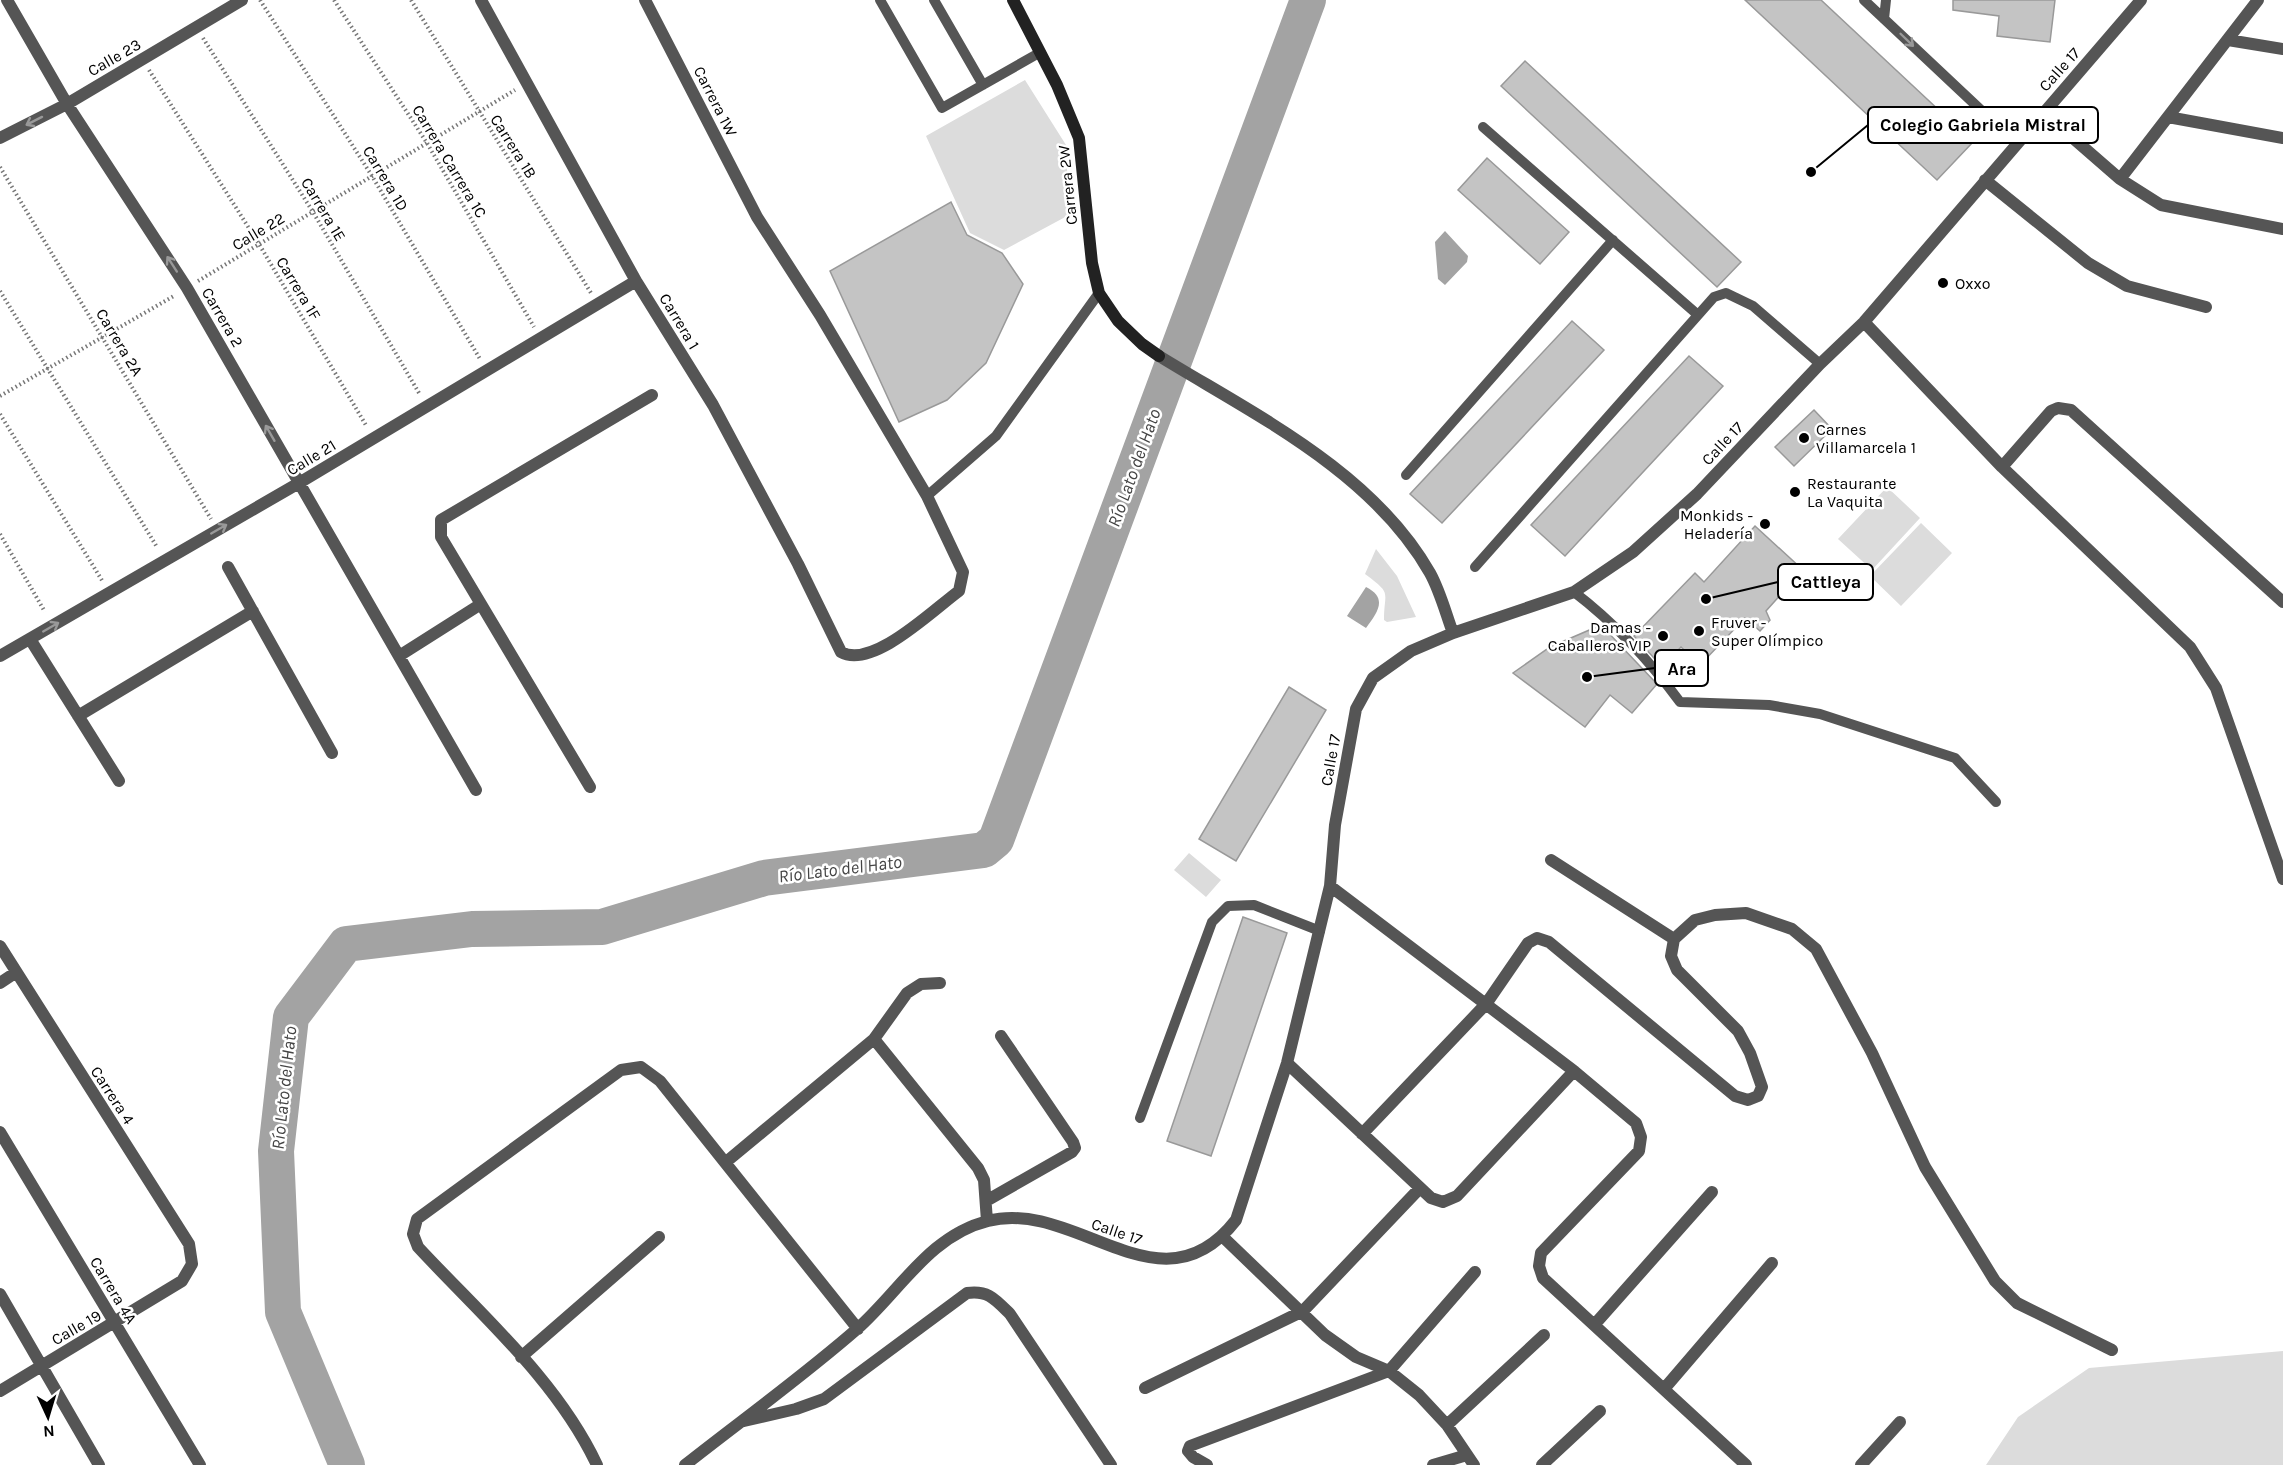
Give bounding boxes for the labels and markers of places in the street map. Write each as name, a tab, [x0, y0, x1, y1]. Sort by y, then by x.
callout: Colegio Gabriela Mistral	[1868, 107, 2098, 143]
place label: Oxxo	[1955, 274, 1990, 293]
marker: Oxxo	[1936, 276, 1950, 290]
place label: Carnes Villamarcela 1	[1816, 420, 1916, 457]
marker: Carnes Villamarcela 1	[1797, 431, 1811, 445]
place label: Restaurante La Vaquita	[1807, 474, 1896, 511]
marker: Restaurante La Vaquita	[1788, 485, 1802, 499]
place label: Monkids - Heladería	[1680, 506, 1753, 543]
marker: Monkids - Heladería	[1758, 517, 1772, 531]
callout: Cattleya	[1778, 564, 1873, 600]
place label: Fruver - Super Olímpico	[1711, 613, 1823, 650]
place label: Damas - Caballeros VIP	[1548, 618, 1651, 655]
marker: Fruver - Super Olímpico	[1692, 624, 1706, 638]
marker: Damas - Caballeros VIP	[1656, 629, 1670, 643]
callout: Ara	[1655, 650, 1708, 686]

